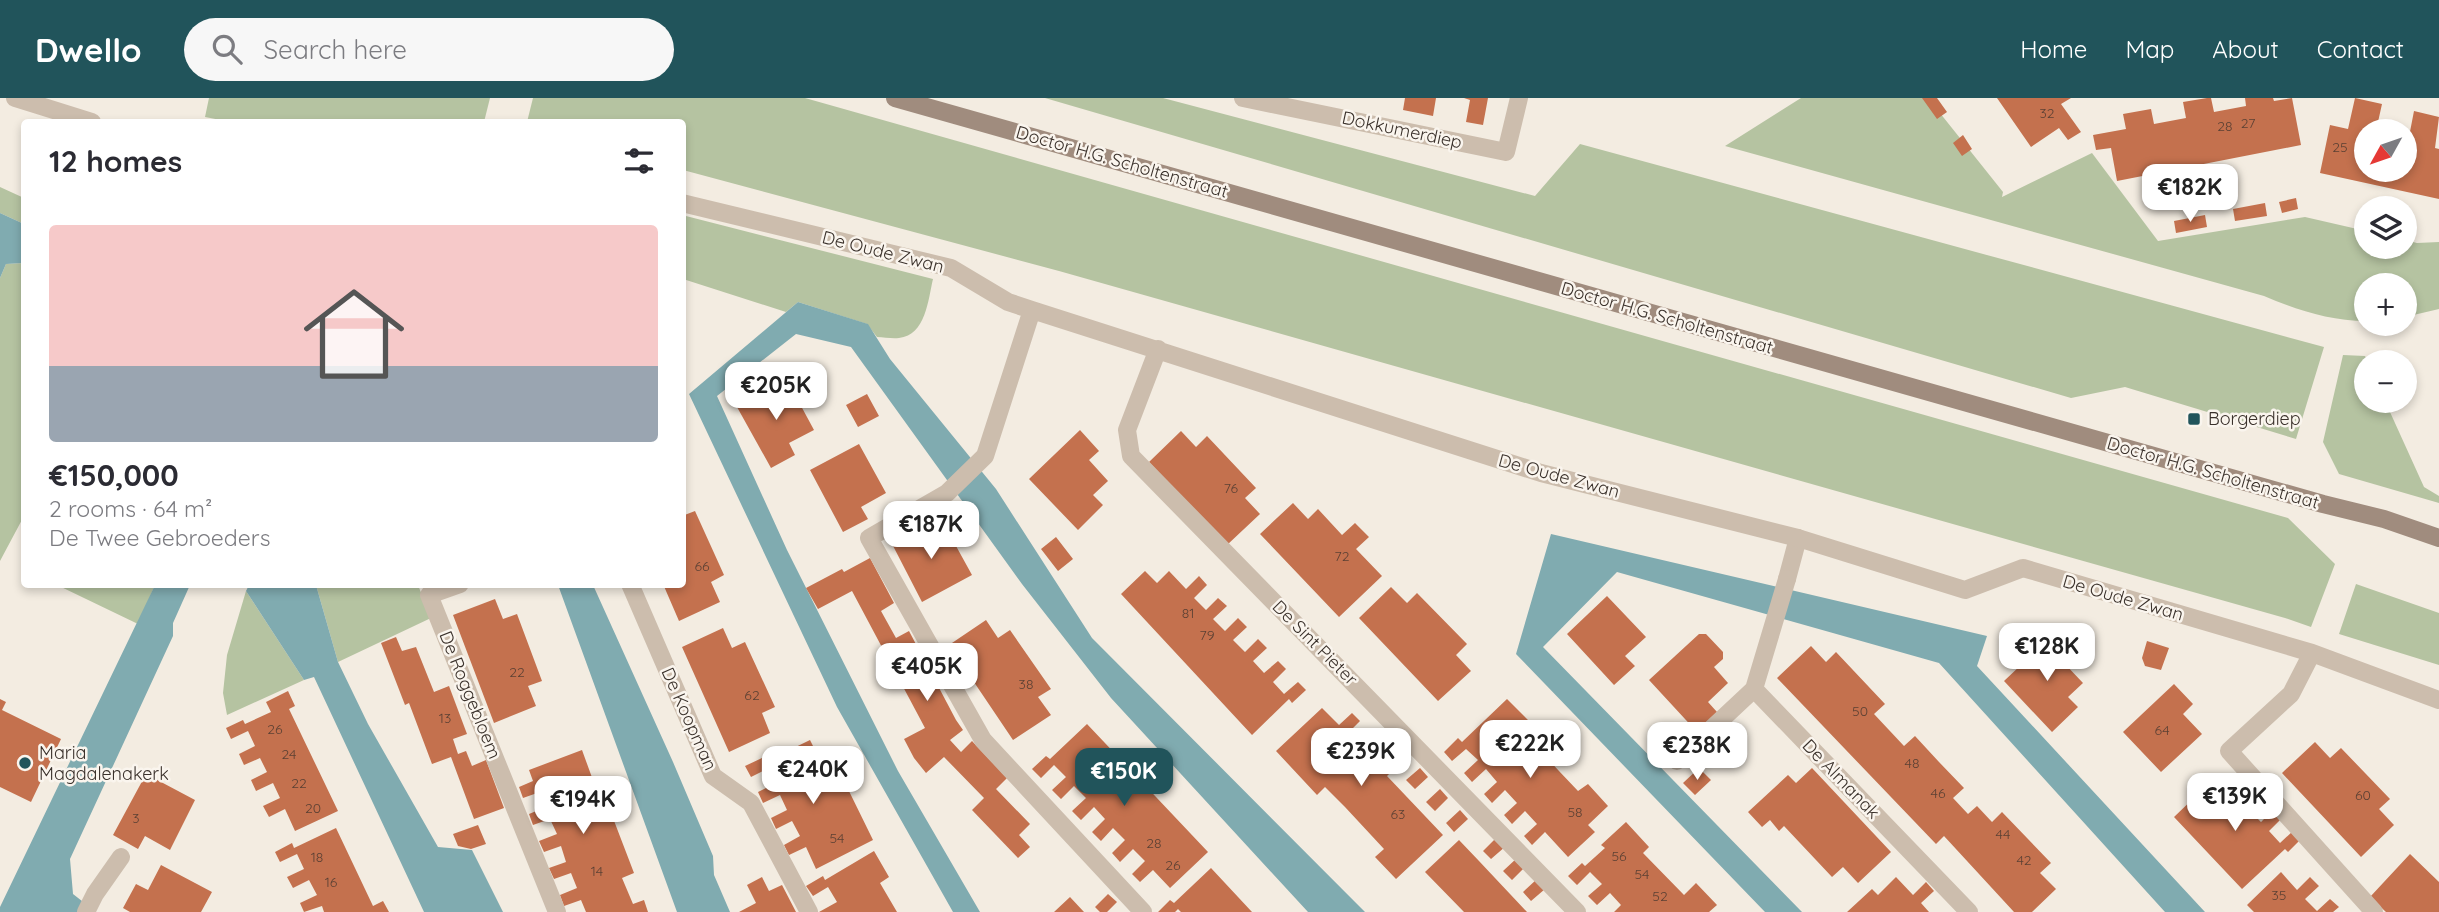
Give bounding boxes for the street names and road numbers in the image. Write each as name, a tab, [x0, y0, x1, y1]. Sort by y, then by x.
street label: Dokkumerdiep	[1340, 106, 1464, 153]
street label: Doctor H.G. Scholtenstraat	[1013, 120, 1231, 203]
street label: De Oude Zwan	[820, 225, 946, 278]
street label: Doctor H.G. Scholtenstraat	[1558, 276, 1776, 359]
street label: Doctor H.G. Scholtenstraat	[2104, 431, 2322, 514]
street label: De Oude Zwan	[1496, 448, 1622, 503]
street label: De Oude Zwan	[2060, 569, 2186, 626]
street label: De Sint Pieter	[1268, 595, 1363, 690]
street label: De Roggebloem	[434, 628, 507, 762]
street label: De Koopman	[657, 664, 722, 774]
street label: De Almanak	[1798, 734, 1885, 823]

